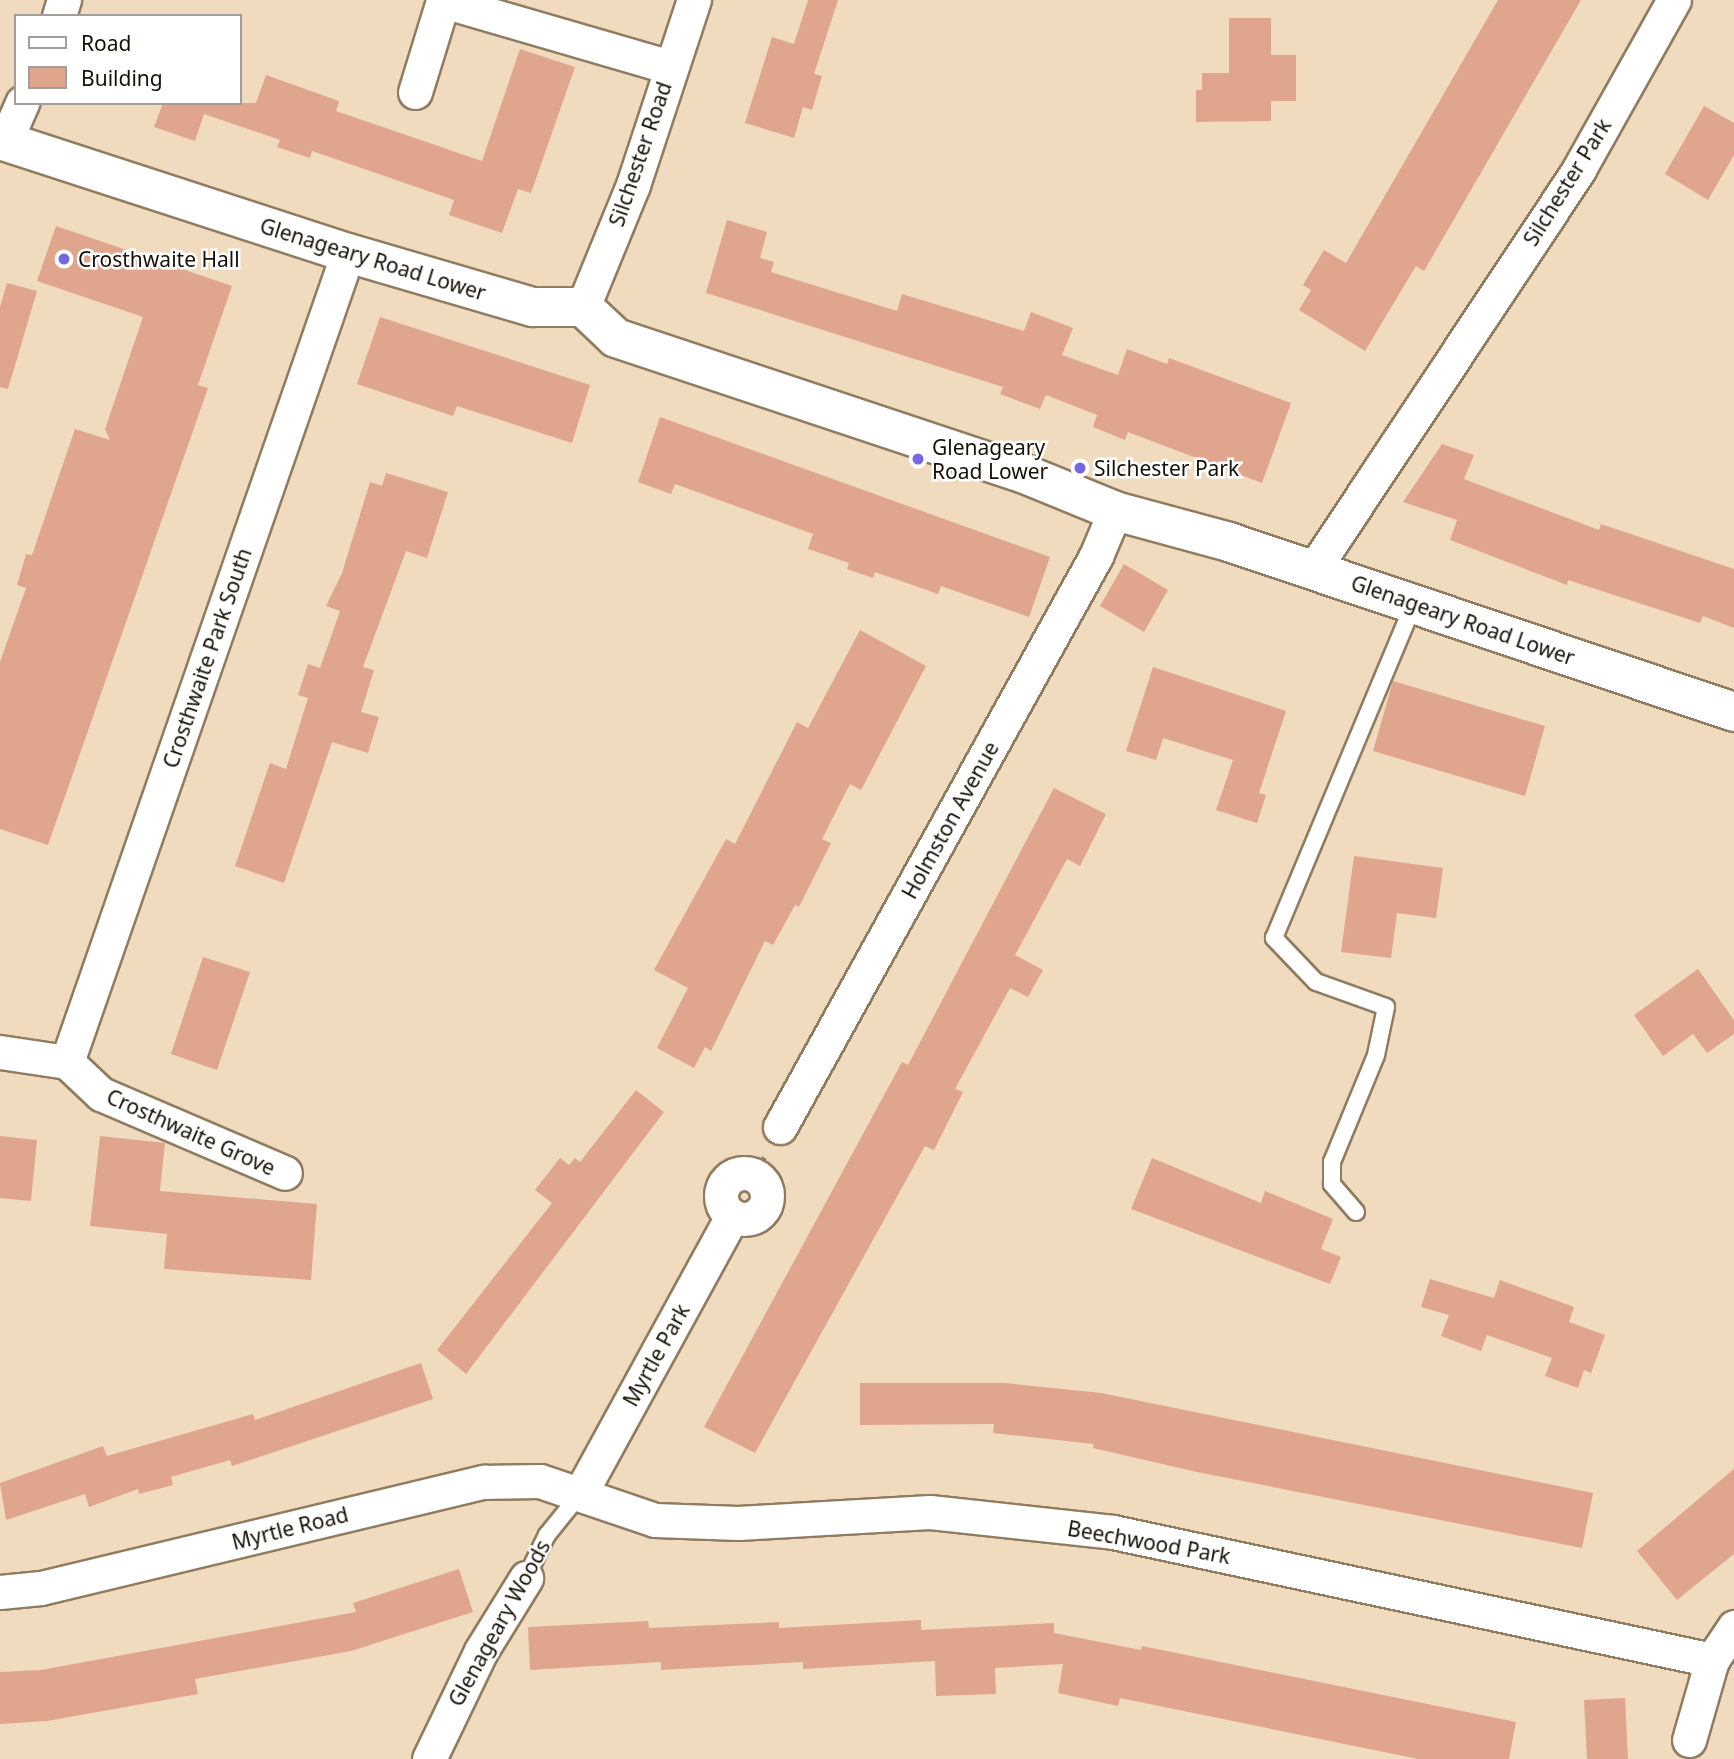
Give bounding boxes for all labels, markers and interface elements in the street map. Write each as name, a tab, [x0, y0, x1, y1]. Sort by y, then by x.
legend	[14, 14, 242, 105]
text: Road	[81, 29, 131, 57]
text: Building	[81, 64, 163, 92]
street label: Silchester Road	[603, 78, 677, 230]
street label: Silchester Park	[1518, 114, 1616, 250]
street label: Glenageary Road Lower	[257, 213, 489, 305]
place label: Crosthwaite Hall	[78, 246, 240, 272]
marker: Crosthwaite Hall	[56, 251, 72, 267]
place label: Glenageary Road Lower	[932, 434, 1048, 484]
marker: Glenageary Road Lower	[910, 451, 926, 467]
place label: Silchester Park	[1094, 455, 1239, 481]
marker: Silchester Park	[1072, 460, 1088, 476]
street label: Crosthwaite Park South	[157, 545, 257, 771]
street label: Glenageary Road Lower	[1348, 570, 1578, 670]
street label: Holmston Avenue	[896, 737, 1004, 903]
street label: Crosthwaite Grove	[103, 1084, 279, 1180]
street label: Myrtle Park	[618, 1299, 694, 1411]
street label: Myrtle Road	[229, 1501, 351, 1555]
street label: Beechwood Park	[1066, 1515, 1232, 1569]
street label: Glenageary Woods	[443, 1535, 555, 1711]

